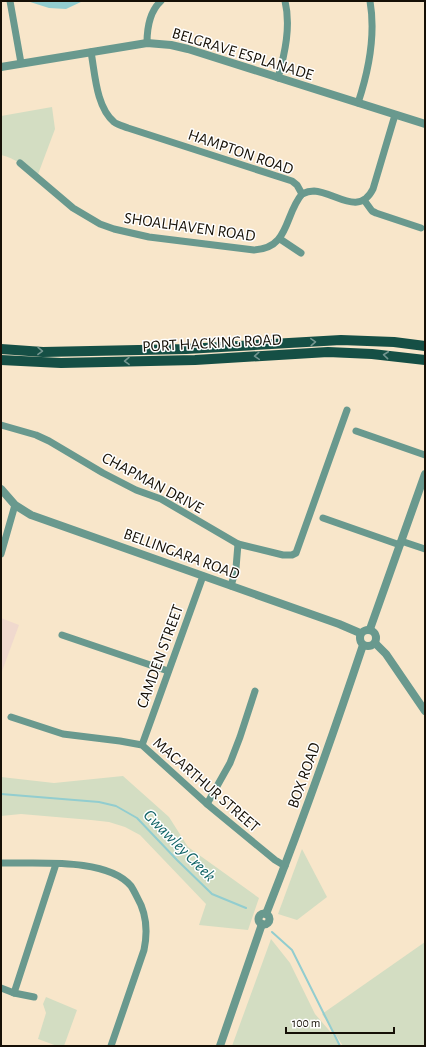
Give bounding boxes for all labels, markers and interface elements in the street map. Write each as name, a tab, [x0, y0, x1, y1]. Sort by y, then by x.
street label: BELGRAVE ESPLANADE	[170, 25, 316, 83]
street label: HAMPTON ROAD	[186, 126, 295, 177]
street label: SHOALHAVEN ROAD	[123, 210, 257, 244]
street label: PORT HACKING ROAD	[142, 331, 282, 355]
one-way arrow	[310, 337, 316, 346]
one-way arrow	[37, 347, 43, 356]
one-way arrow	[254, 351, 260, 360]
one-way arrow	[383, 351, 389, 360]
one-way arrow	[124, 357, 130, 365]
street label: CHAPMAN DRIVE	[99, 449, 206, 516]
street label: BELLINGARA ROAD	[121, 525, 242, 582]
street label: CAMDEN STREET	[134, 602, 186, 710]
street label: MACARTHUR STREET	[150, 734, 263, 835]
street label: BOX ROAD	[285, 740, 323, 810]
water label: Gwawley Creek	[140, 806, 219, 885]
scale bar	[286, 1009, 394, 1035]
text: 100 m	[292, 1017, 320, 1029]

